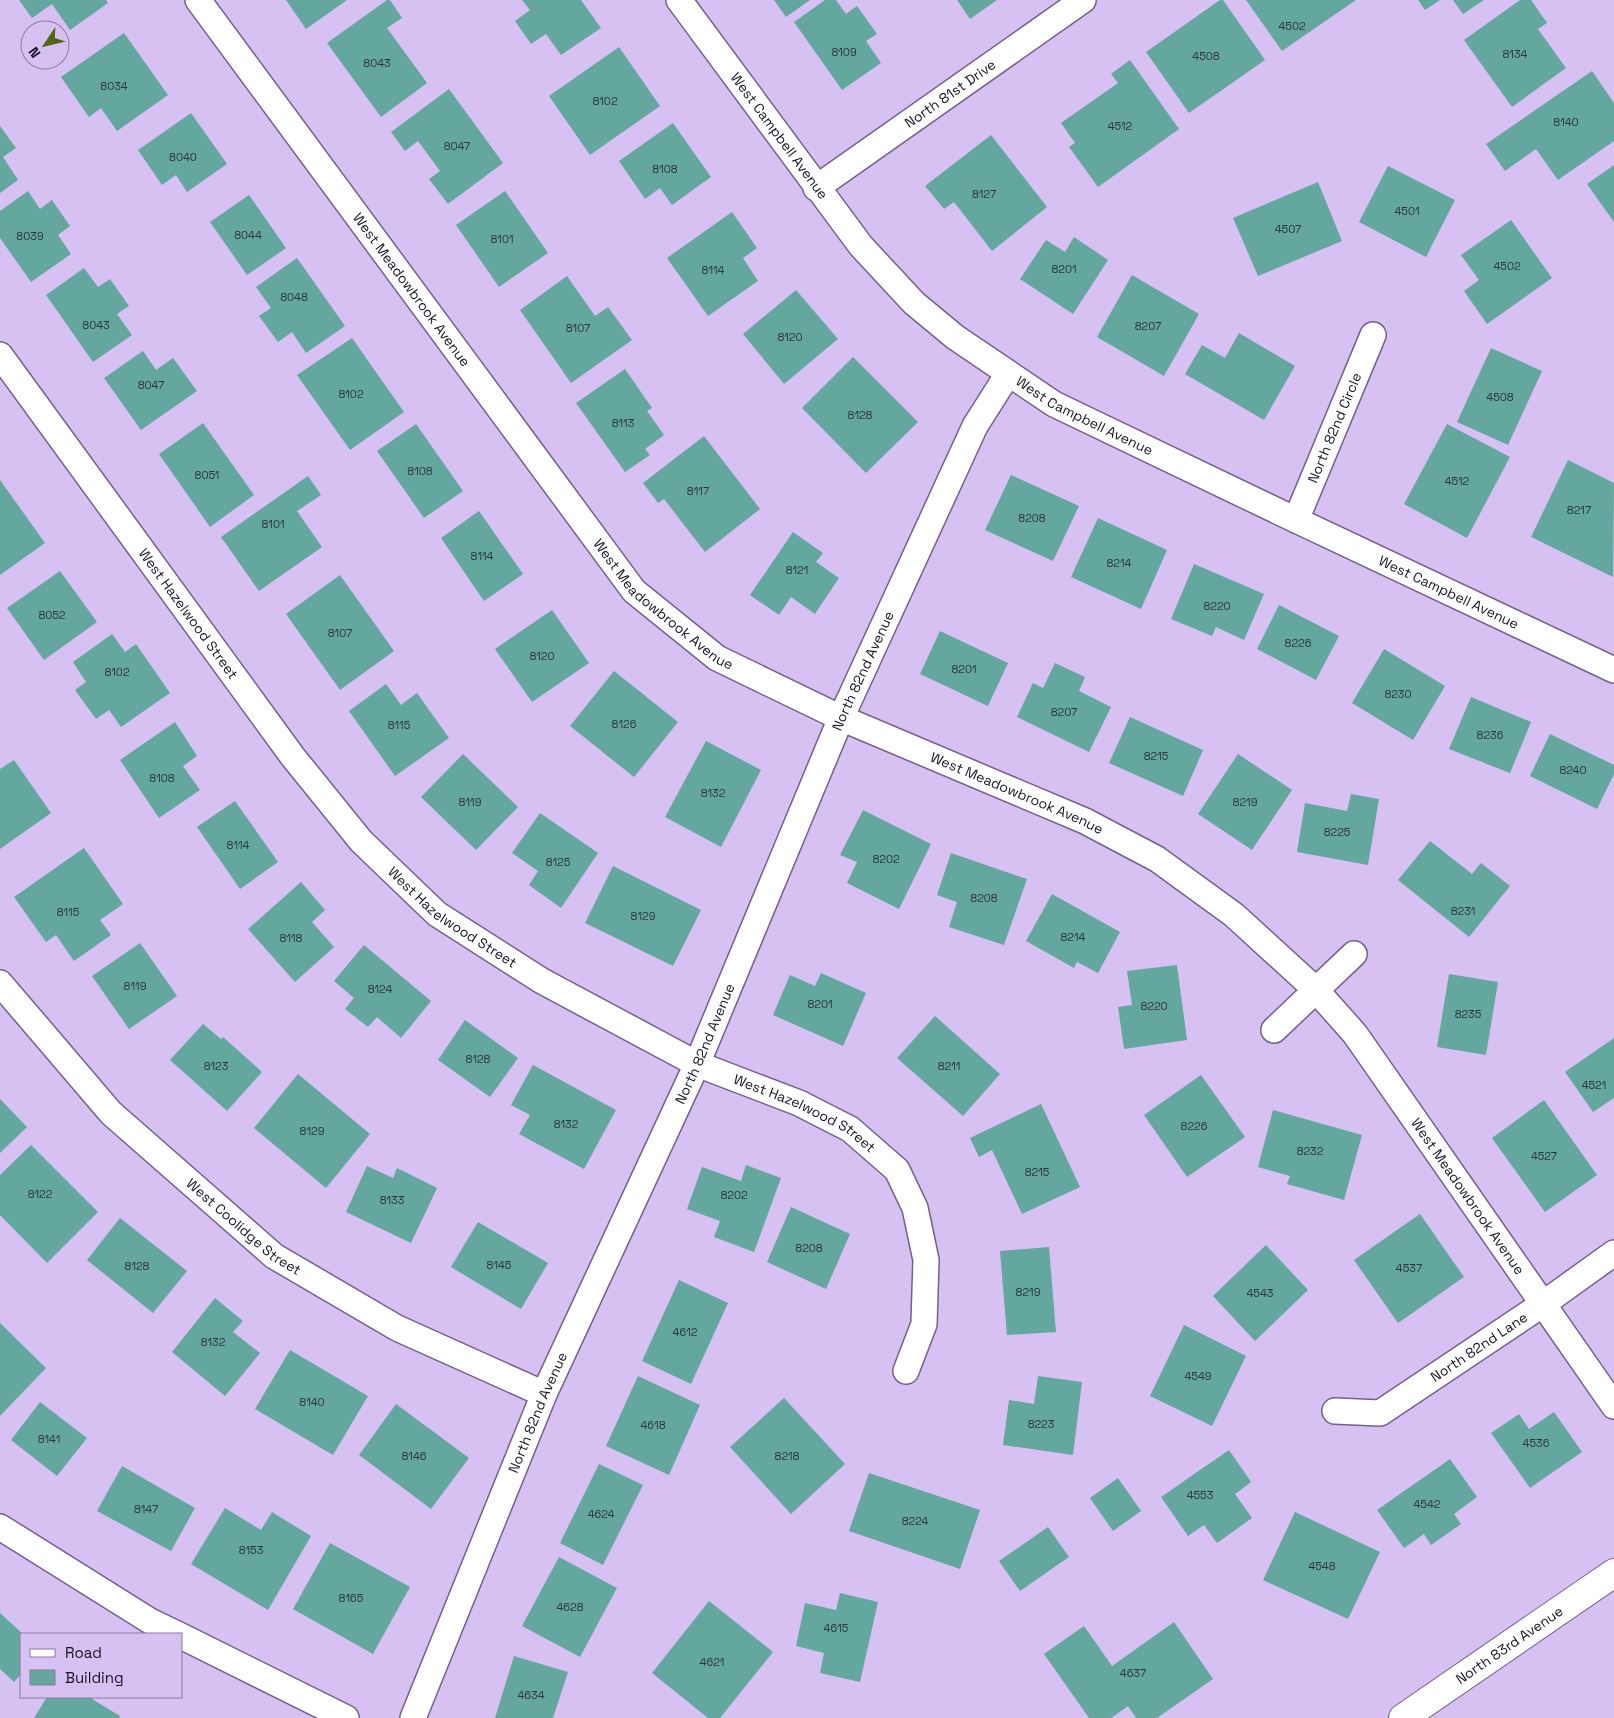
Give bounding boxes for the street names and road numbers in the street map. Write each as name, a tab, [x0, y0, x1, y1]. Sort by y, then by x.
street label: North 81st Drive	[901, 55, 999, 132]
street label: West Campbell Avenue	[727, 69, 832, 203]
street label: West Meadowbrook Avenue	[349, 209, 474, 370]
street label: North 82nd Circle	[1303, 370, 1365, 486]
street label: West Campbell Avenue	[1012, 372, 1156, 459]
street label: West Meadowbrook Avenue	[590, 535, 736, 674]
street label: West Hazelwood Street	[135, 545, 242, 683]
street label: West Campbell Avenue	[1376, 551, 1522, 633]
street label: North 82nd Avenue	[828, 608, 898, 733]
street label: West Meadowbrook Avenue	[928, 748, 1107, 838]
street label: West Hazelwood Street	[384, 863, 520, 972]
street label: North 82nd Avenue	[671, 981, 739, 1107]
street label: West Hazelwood Street	[731, 1070, 879, 1156]
street label: West Meadowbrook Avenue	[1407, 1115, 1529, 1278]
street label: West Coolidge Street	[183, 1174, 304, 1279]
street label: North 82nd Lane	[1427, 1308, 1531, 1386]
street label: North 82nd Avenue	[504, 1349, 571, 1476]
street label: North 83rd Avenue	[1452, 1602, 1566, 1688]

